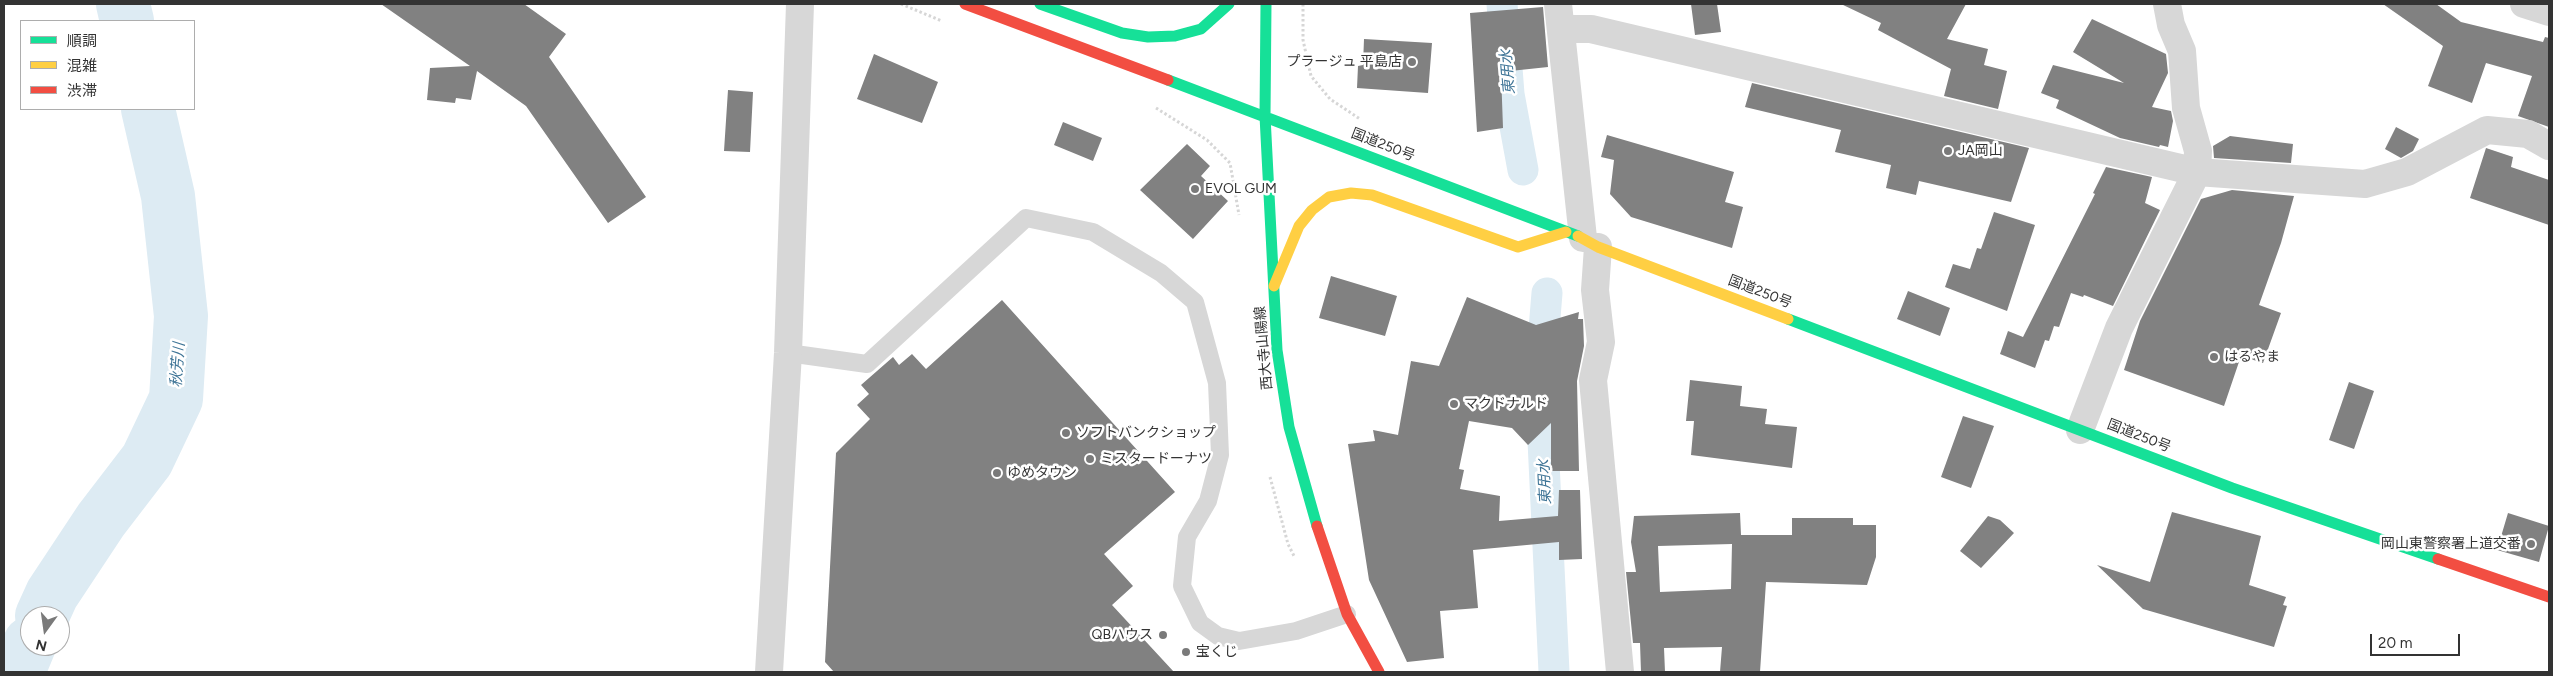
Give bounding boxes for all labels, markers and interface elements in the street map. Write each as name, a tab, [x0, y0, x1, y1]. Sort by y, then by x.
legend	[20, 20, 195, 110]
text: 順調	[67, 32, 97, 50]
water label: 東用水	[1497, 49, 1519, 95]
place label: プラージュ 平島店	[1287, 54, 1402, 70]
marker: プラージュ 平島店	[1406, 56, 1418, 68]
text: 混雑	[67, 57, 97, 75]
text: 渋滞	[67, 82, 97, 100]
street label: 国道250号	[1349, 125, 1417, 165]
place label: JA岡山	[1958, 143, 2003, 159]
marker: JA岡山	[1942, 145, 1954, 157]
place label: EVOL GUM	[1205, 181, 1277, 197]
marker: EVOL GUM	[1189, 183, 1201, 195]
street label: 国道250号	[1726, 272, 1794, 312]
street label: 西大寺山陽線	[1252, 305, 1276, 391]
water label: 秋芳川	[167, 342, 189, 388]
place label: はるやま	[2224, 349, 2280, 365]
marker: はるやま	[2208, 351, 2220, 363]
place label: マクドナルド	[1464, 396, 1548, 412]
marker: マクドナルド	[1448, 398, 1460, 410]
street label: 国道250号	[2105, 416, 2173, 456]
place label: ソフトバンクショップ	[1076, 425, 1216, 441]
marker: ソフトバンクショップ	[1060, 427, 1072, 439]
place label: ミスタードーナツ	[1100, 451, 1212, 467]
marker: ミスタードーナツ	[1084, 453, 1096, 465]
water label: 東用水	[1535, 459, 1555, 505]
place label: ゆめタウン	[1007, 465, 1077, 481]
marker: ゆめタウン	[991, 467, 1003, 479]
place label: 岡山東警察署上道交番	[2381, 536, 2521, 552]
marker: 岡山東警察署上道交番	[2525, 538, 2537, 550]
north arrow	[20, 606, 70, 656]
scale bar	[2373, 624, 2463, 656]
place label: QBハウス	[1092, 627, 1153, 643]
marker: QBハウス	[1157, 629, 1169, 641]
text: 20 m	[2378, 634, 2412, 652]
text: N	[34, 636, 49, 655]
place label: 宝くじ	[1196, 644, 1238, 660]
marker: 宝くじ	[1180, 646, 1192, 658]

